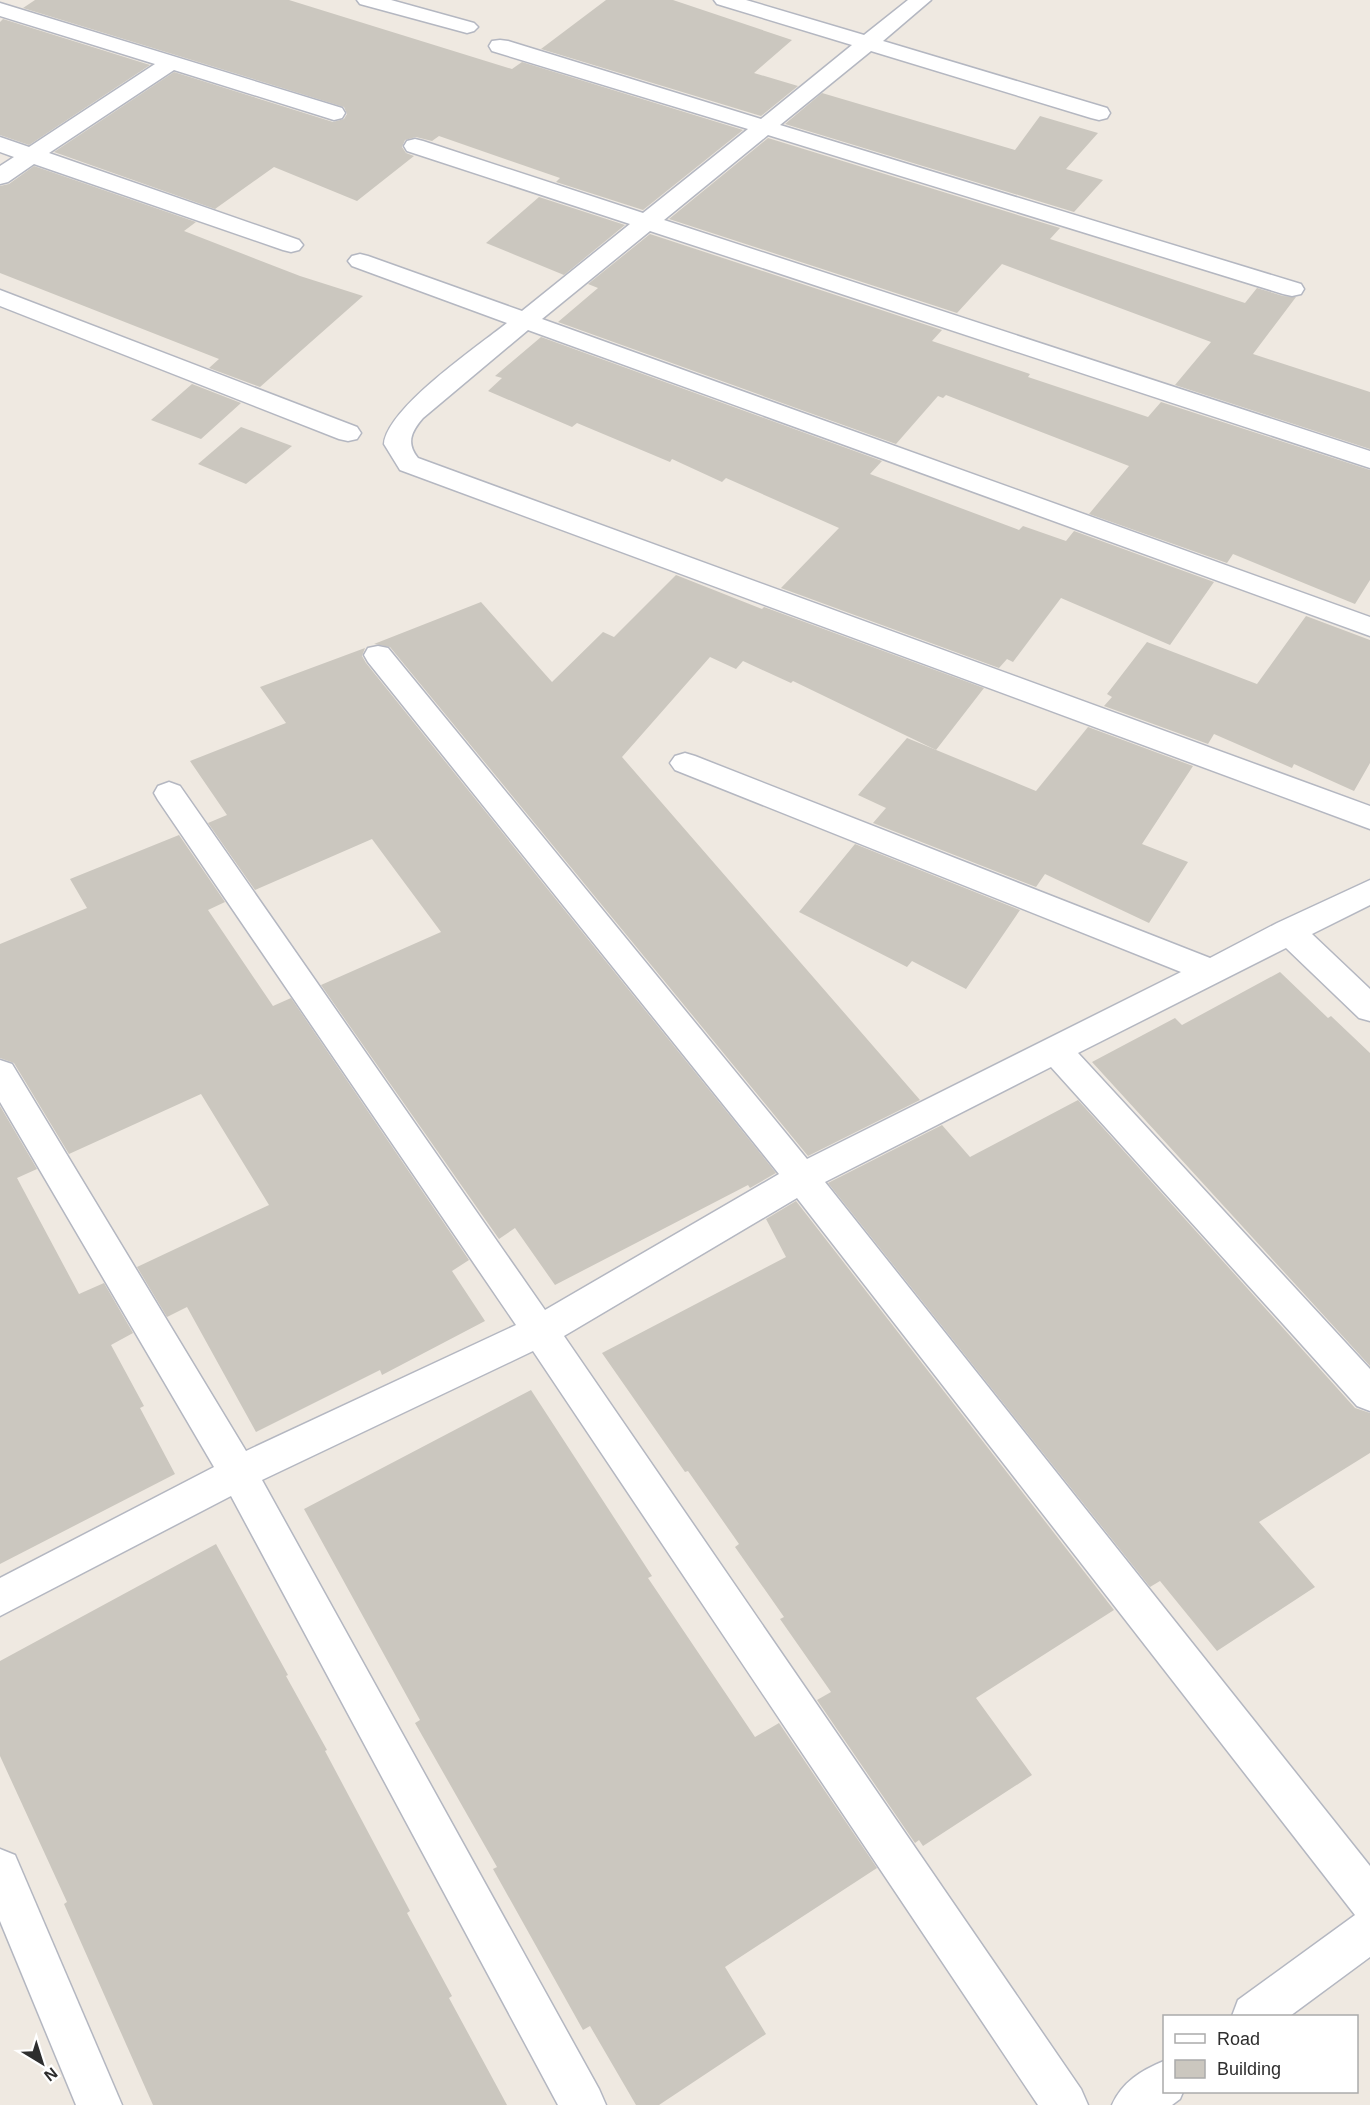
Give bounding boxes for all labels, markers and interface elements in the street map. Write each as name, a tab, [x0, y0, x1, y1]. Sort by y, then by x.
legend	[1163, 2015, 1358, 2093]
text: Road	[1217, 2029, 1260, 2049]
north arrow	[12, 2033, 72, 2093]
text: Building	[1217, 2059, 1281, 2079]
text: N	[41, 2064, 61, 2085]

